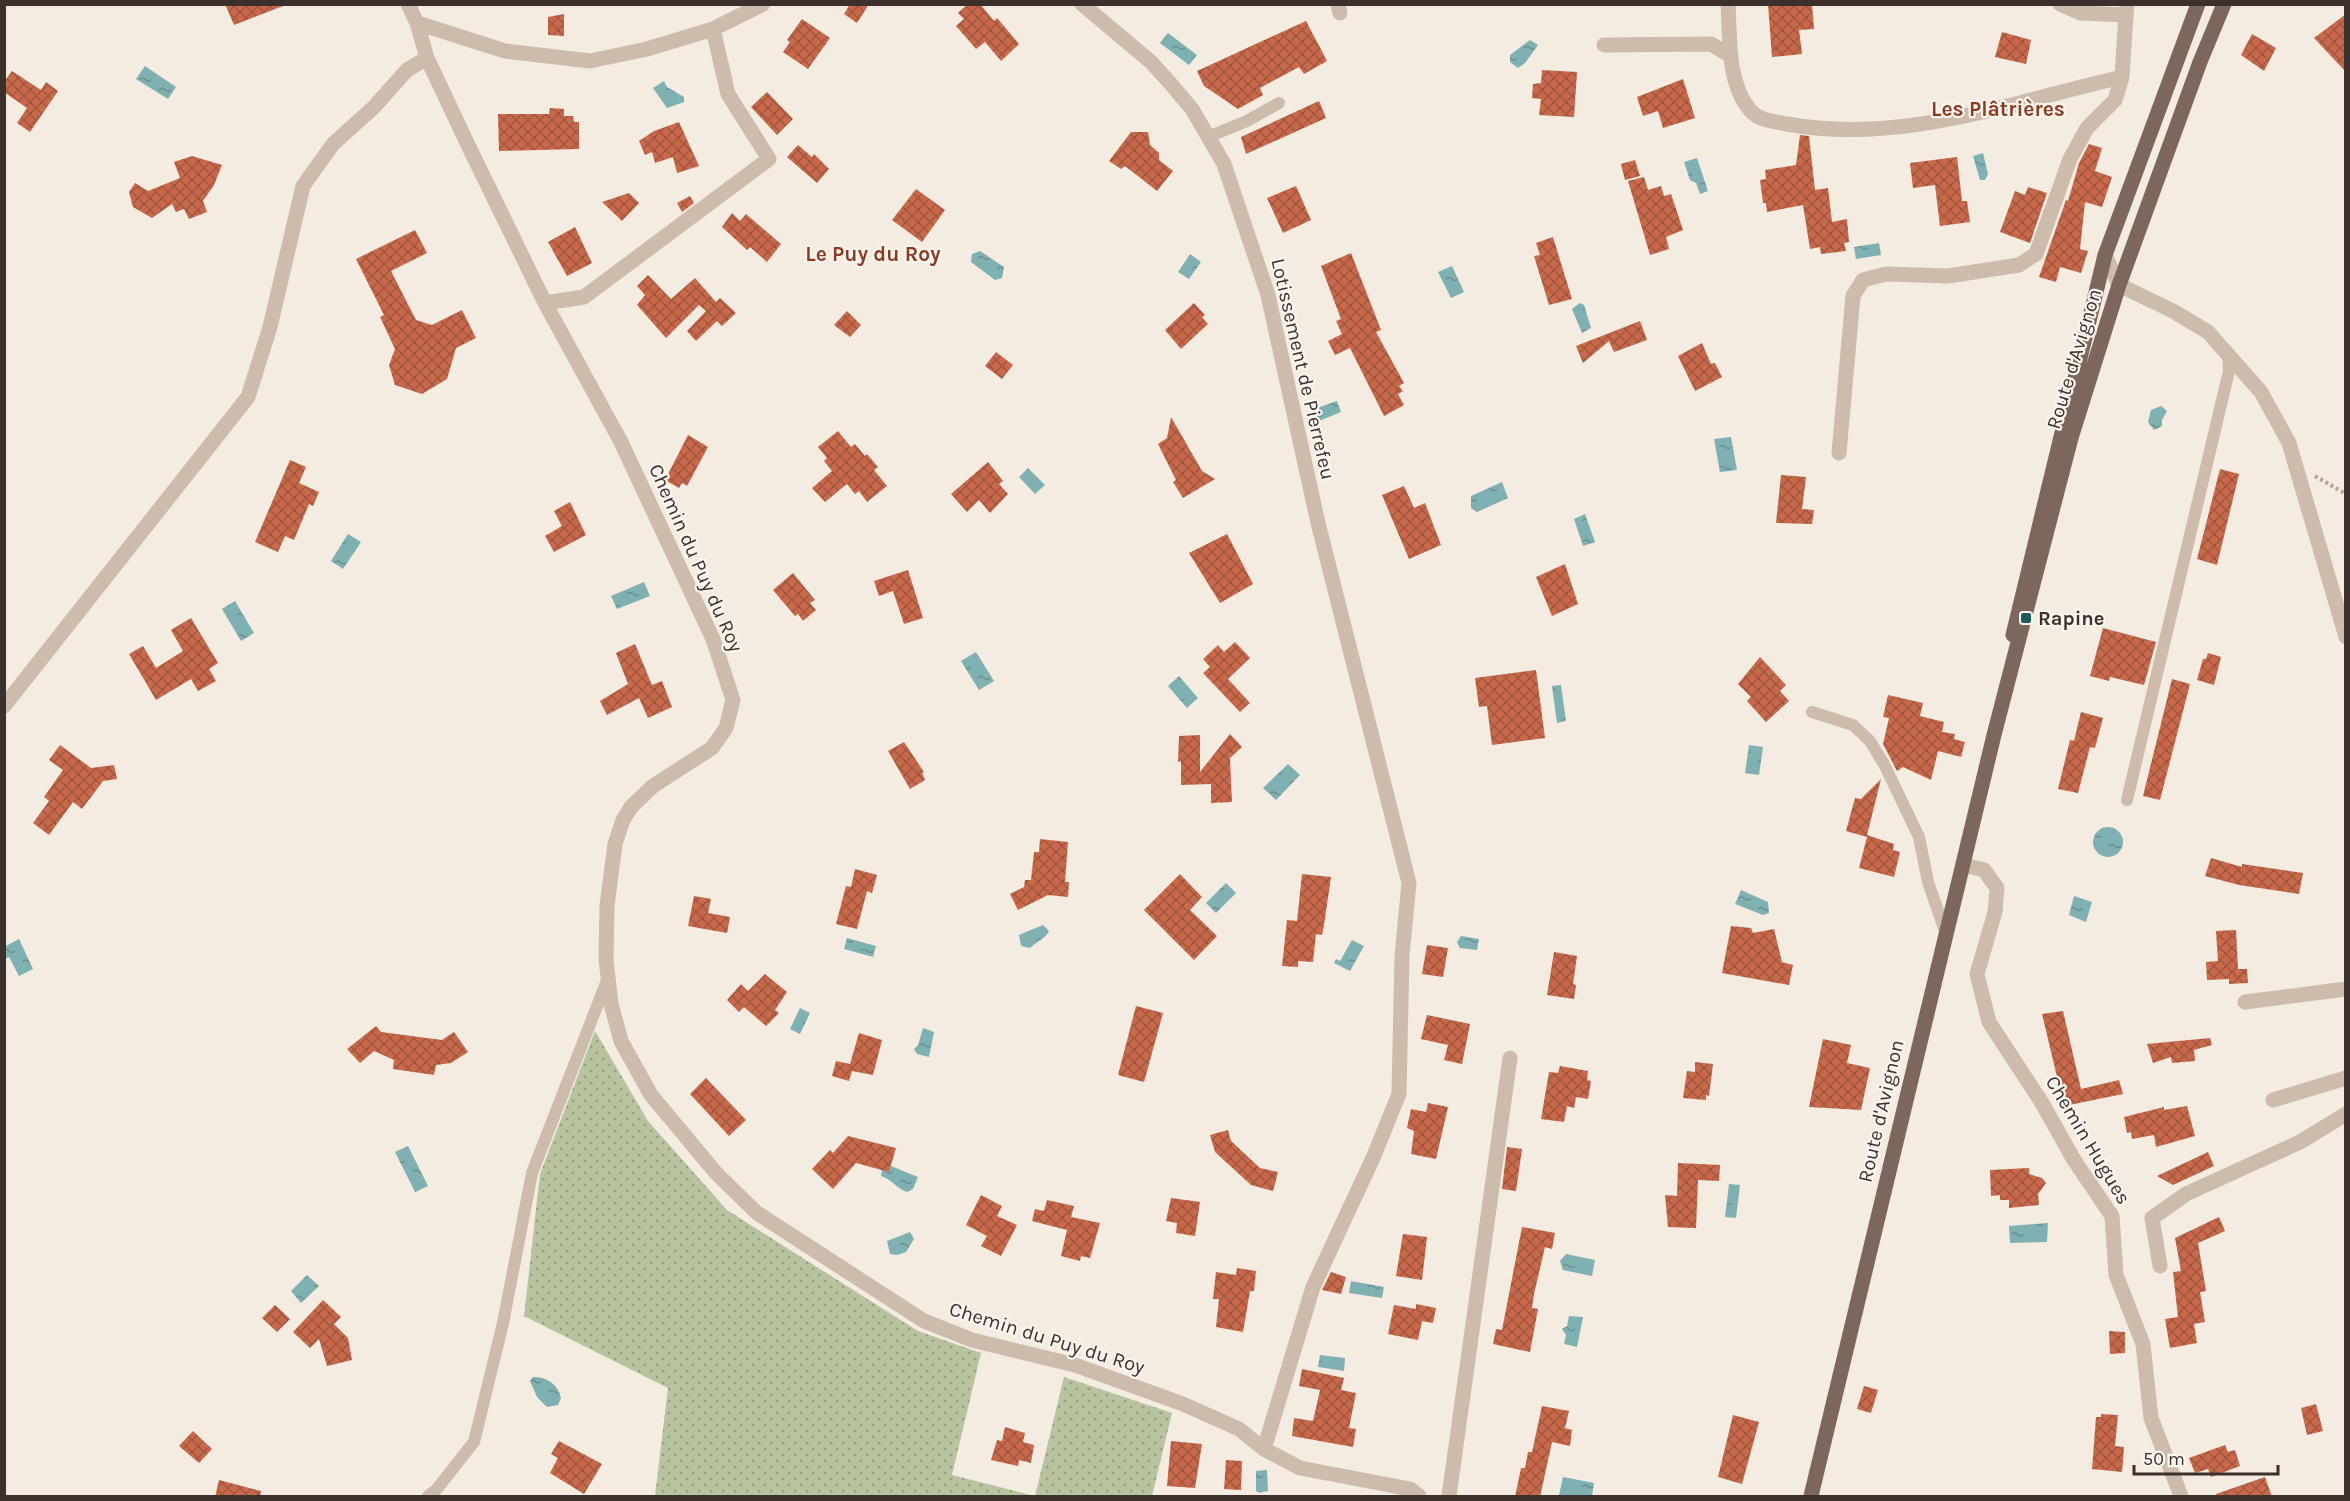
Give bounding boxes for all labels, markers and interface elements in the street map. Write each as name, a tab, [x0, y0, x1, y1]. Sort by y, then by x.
district label: Les Plâtrières	[1931, 97, 2065, 121]
district label: Le Puy du Roy	[805, 242, 941, 266]
street label: Lotissement de Pierrefeu	[1266, 256, 1340, 482]
street label: Route d'Avignon	[2042, 286, 2106, 432]
street label: Chemin du Puy du Roy	[644, 460, 748, 656]
place label: Rapine	[2038, 607, 2104, 630]
marker: Rapine	[2019, 611, 2033, 625]
street label: Route d'Avignon	[1853, 1037, 1909, 1185]
street label: Chemin Hugues	[2041, 1072, 2135, 1208]
street label: Chemin du Puy du Roy	[946, 1297, 1148, 1379]
scale bar	[2134, 1438, 2278, 1476]
text: 50 m	[2143, 1448, 2185, 1470]

